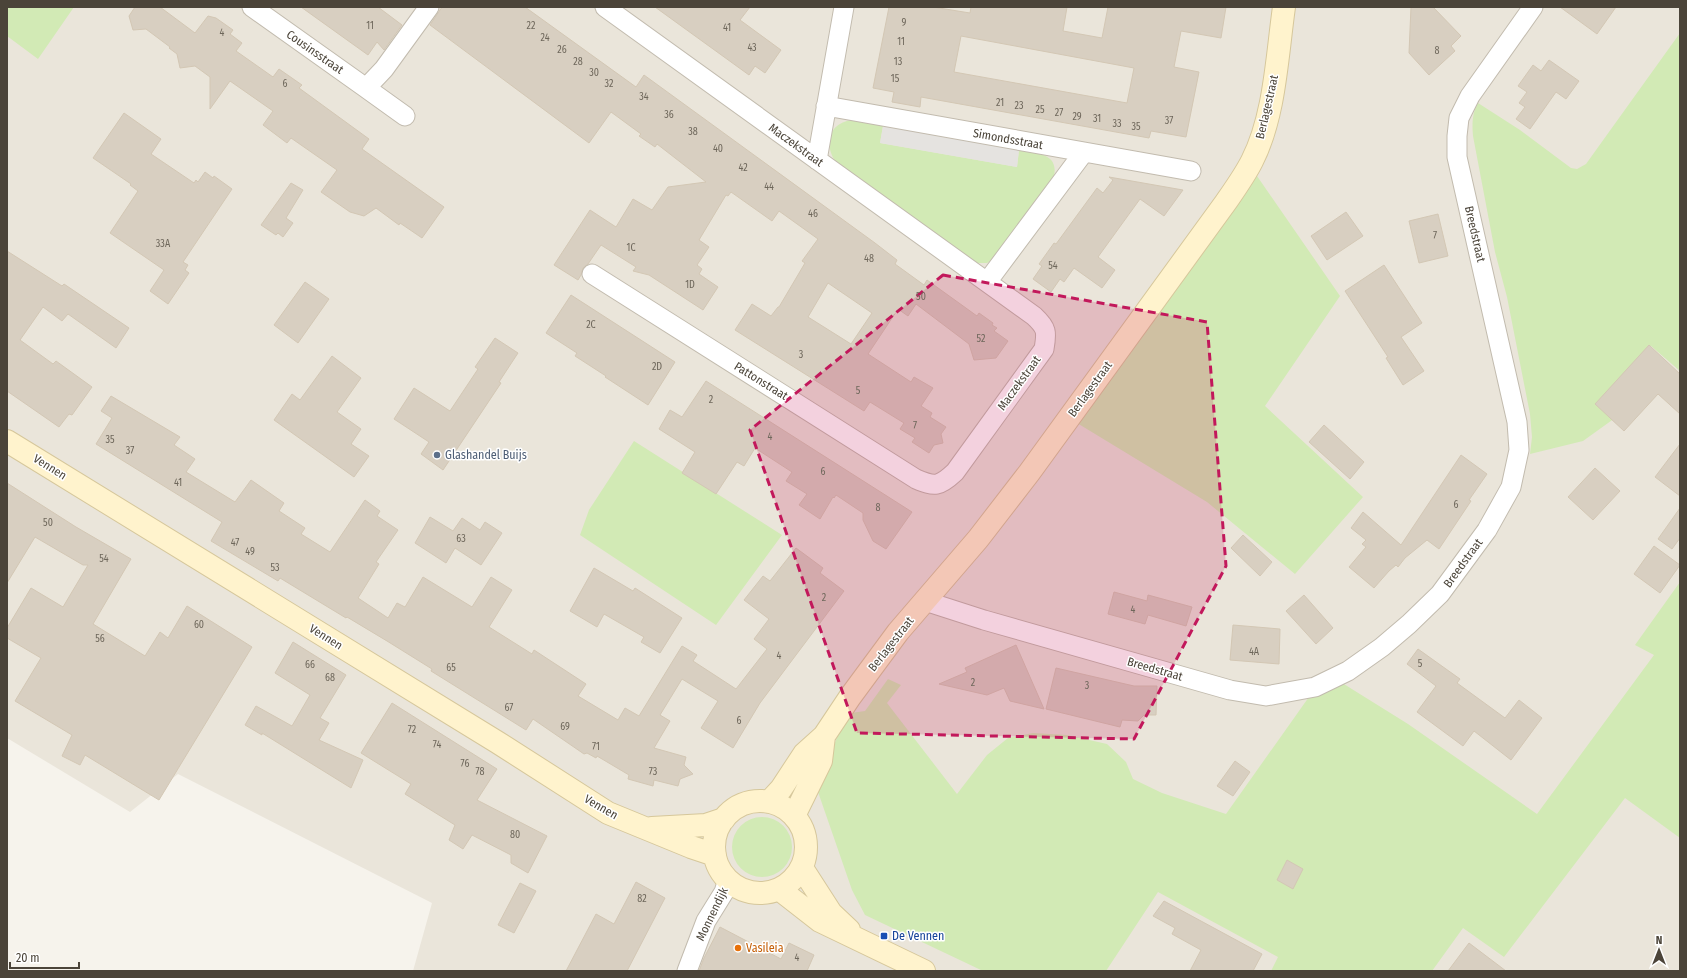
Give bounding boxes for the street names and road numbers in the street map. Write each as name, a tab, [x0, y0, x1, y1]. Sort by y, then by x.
street label: Cousinsstraat	[284, 27, 346, 77]
street label: Berlagestraat	[1253, 73, 1281, 140]
street label: Maczekstraat	[766, 120, 826, 170]
street label: Simondsstraat	[972, 126, 1044, 152]
street label: Breedstraat	[1462, 205, 1488, 264]
street label: Maczekstraat	[994, 353, 1044, 413]
street label: Berlagestraat	[1065, 358, 1115, 420]
street label: Pattonstraat	[732, 359, 790, 403]
street label: Vennen	[31, 451, 69, 483]
street label: Breedstraat	[1441, 536, 1486, 590]
street label: Berlagestraat	[865, 614, 917, 674]
street label: Vennen	[307, 621, 345, 653]
street label: Breedstraat	[1126, 654, 1184, 684]
street label: Vennen	[582, 792, 620, 822]
street label: Monnendijk	[693, 885, 731, 943]

